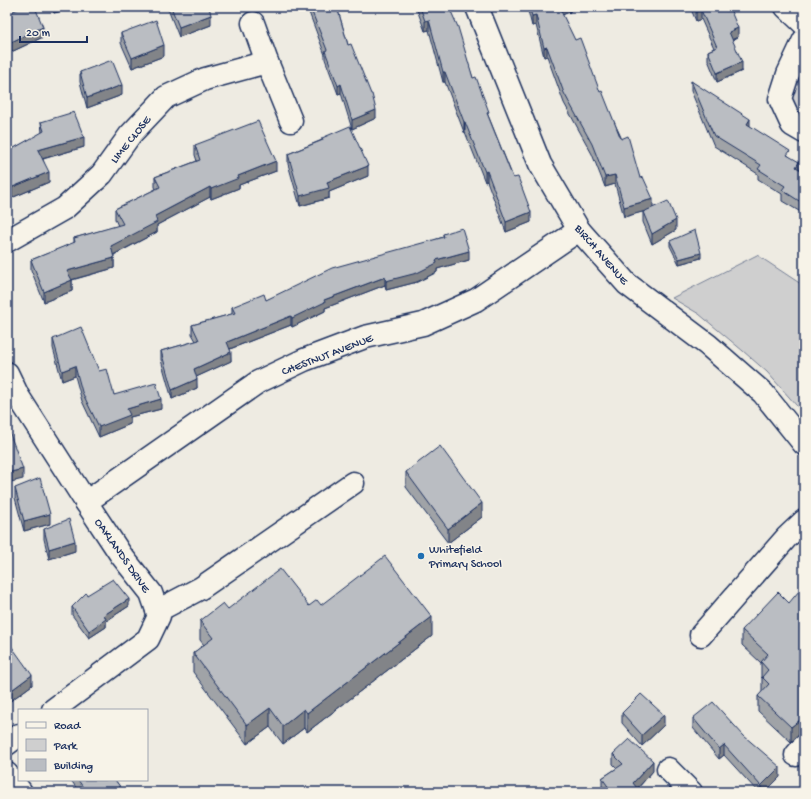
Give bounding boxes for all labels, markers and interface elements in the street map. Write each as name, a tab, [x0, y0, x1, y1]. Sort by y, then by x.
scale bar	[20, 18, 87, 44]
text: 20 m	[26, 27, 51, 41]
street label: LIME CLOSE	[108, 113, 155, 167]
street label: BIRCH AVENUE	[570, 222, 631, 289]
street label: CHESTNUT AVENUE	[280, 332, 376, 380]
street label: OAKLANDS DRIVE	[91, 516, 153, 596]
place label: Whitefield Primary School	[428, 544, 502, 572]
marker: Whitefield Primary School	[416, 551, 426, 561]
legend	[18, 709, 148, 781]
text: Road	[54, 720, 81, 734]
text: Park	[53, 740, 79, 754]
text: Building	[53, 760, 93, 774]

